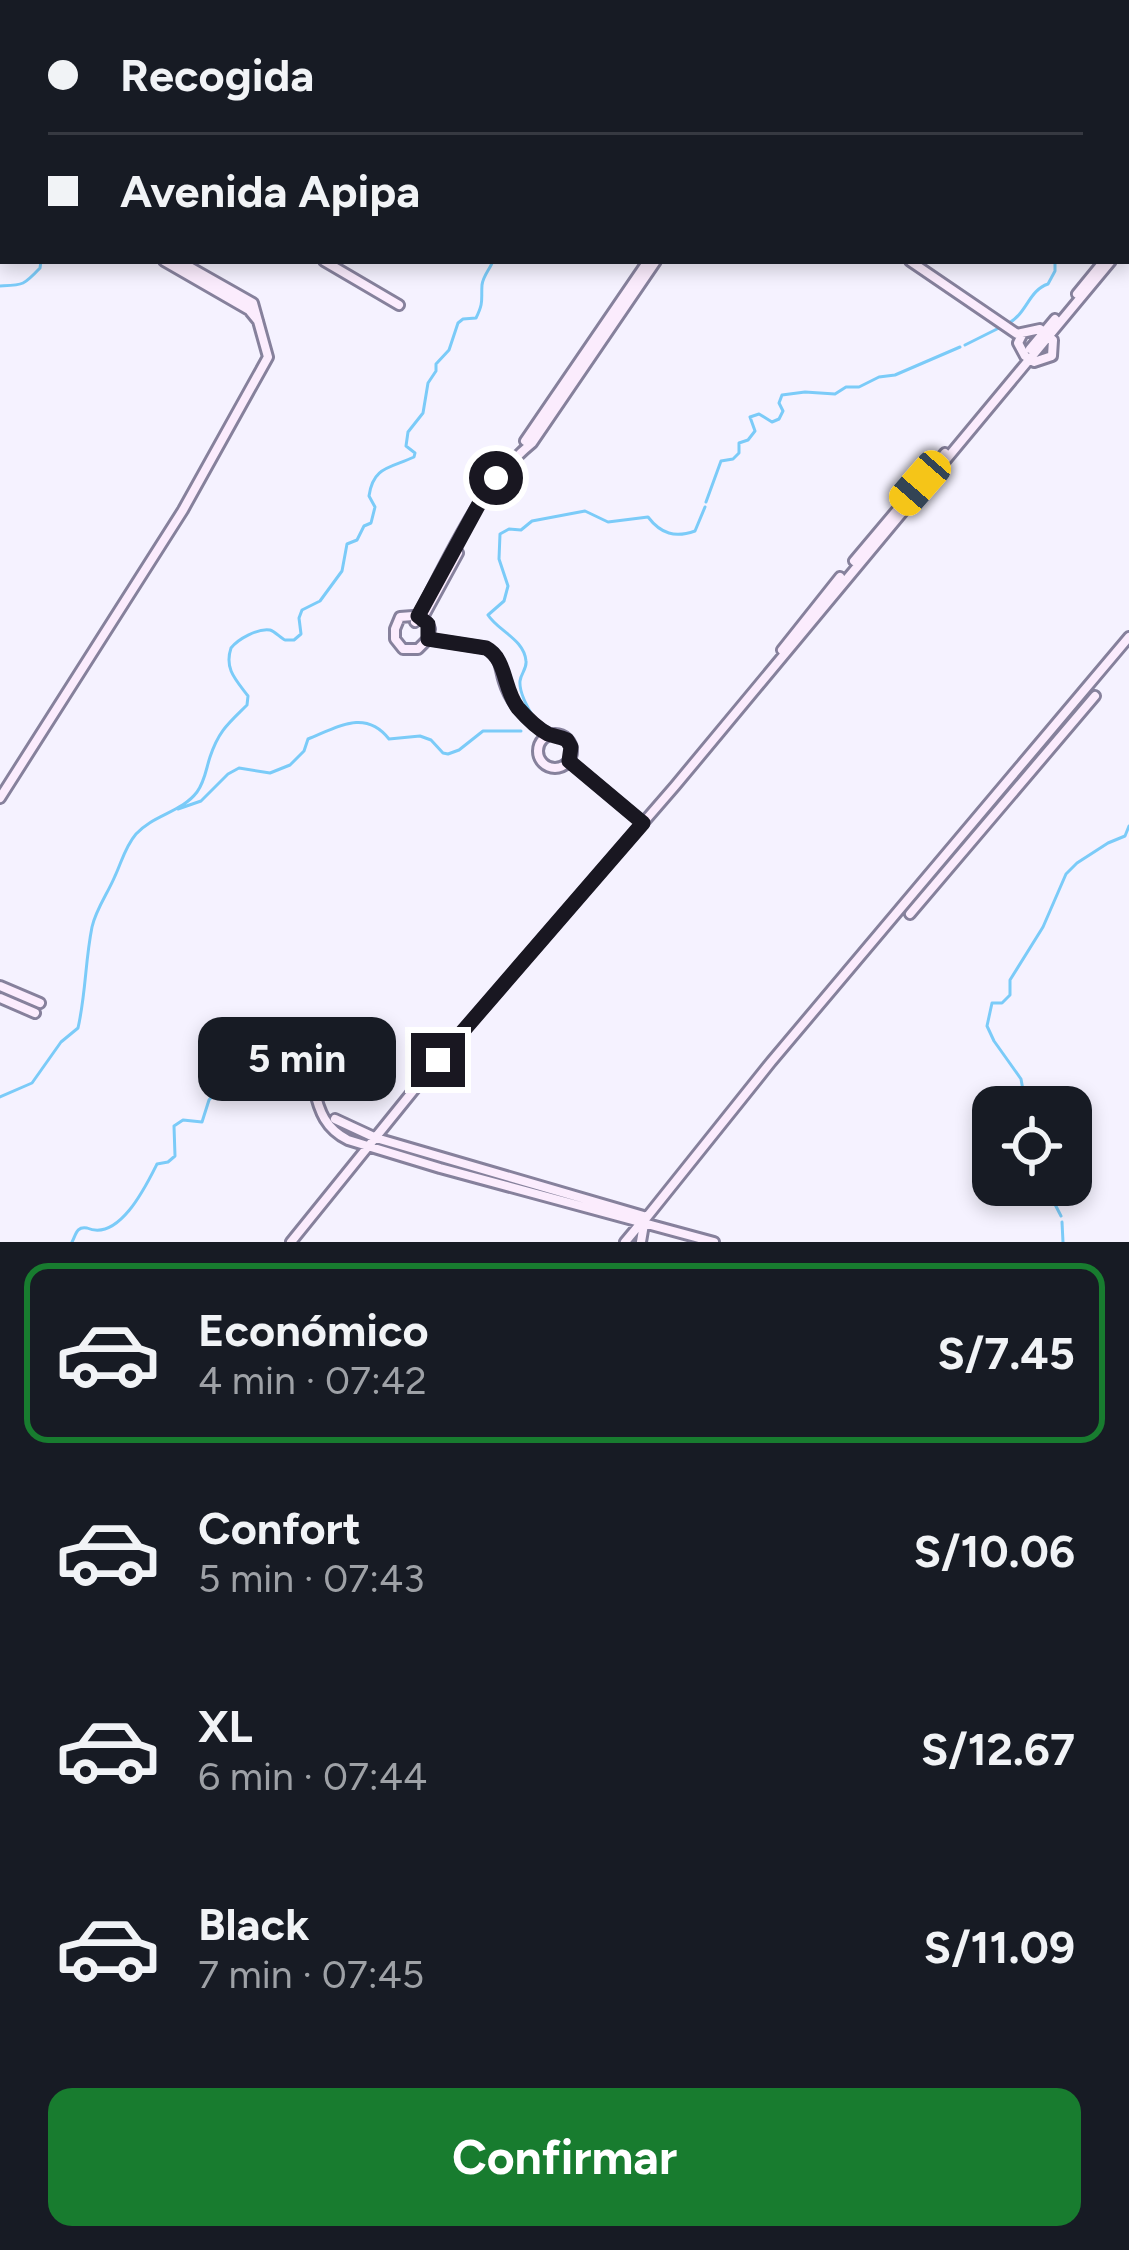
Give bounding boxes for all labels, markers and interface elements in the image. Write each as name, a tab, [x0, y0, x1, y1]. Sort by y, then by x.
text: Recogida	[120, 48, 314, 102]
text: Avenida Apipa	[120, 164, 420, 218]
car	[883, 444, 957, 522]
route start	[469, 451, 523, 505]
callout: 5 min	[198, 1018, 396, 1102]
route end	[411, 1033, 465, 1087]
text: 5 min	[248, 1035, 346, 1082]
map controls	[972, 1086, 1092, 1206]
button: locate	[972, 1086, 1092, 1206]
icon: car	[54, 1299, 162, 1407]
text: Económico	[198, 1303, 429, 1357]
text: S/7.45	[937, 1326, 1075, 1380]
text: 4 min · 07:42	[198, 1357, 427, 1404]
icon: car	[54, 1497, 162, 1605]
text: Confort	[198, 1501, 361, 1555]
text: S/10.06	[914, 1524, 1075, 1578]
text: 5 min · 07:43	[198, 1555, 424, 1602]
icon: car	[54, 1695, 162, 1803]
text: XL	[198, 1699, 253, 1753]
text: S/12.67	[921, 1722, 1075, 1776]
text: 6 min · 07:44	[198, 1753, 427, 1800]
icon: car	[54, 1893, 162, 2001]
text: Black	[198, 1897, 309, 1951]
text: S/11.09	[924, 1920, 1075, 1974]
text: 7 min · 07:45	[198, 1951, 424, 1998]
button: Confirmar	[48, 2088, 1081, 2226]

